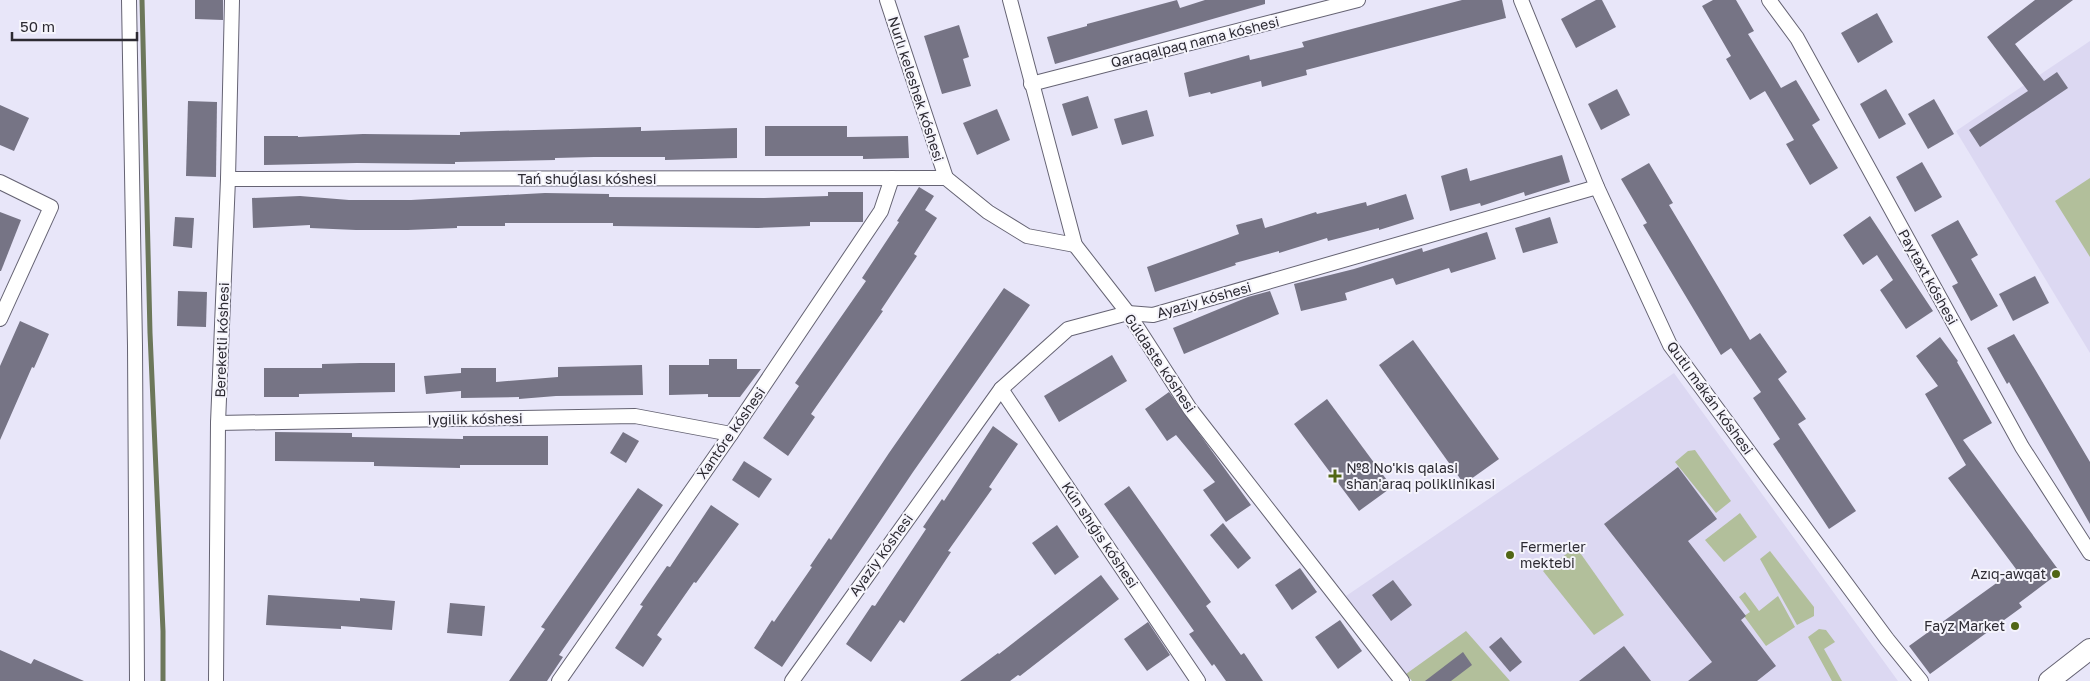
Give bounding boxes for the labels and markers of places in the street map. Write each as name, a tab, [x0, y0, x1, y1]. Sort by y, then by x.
place label: №8 No'kis qalasi shan'araq poliklinikasi	[1346, 459, 1495, 492]
marker: №8 No'kis qalasi shan'araq poliklinikasi	[1328, 469, 1342, 483]
place label: Fermerler mektebi	[1520, 538, 1586, 571]
marker: Fermerler mektebi	[1504, 549, 1516, 561]
place label: Azıq-awqat	[1971, 565, 2046, 582]
marker: Azıq-awqat	[2050, 568, 2062, 580]
place label: Fayz Market	[1924, 617, 2005, 634]
marker: Fayz Market	[2009, 620, 2021, 632]

